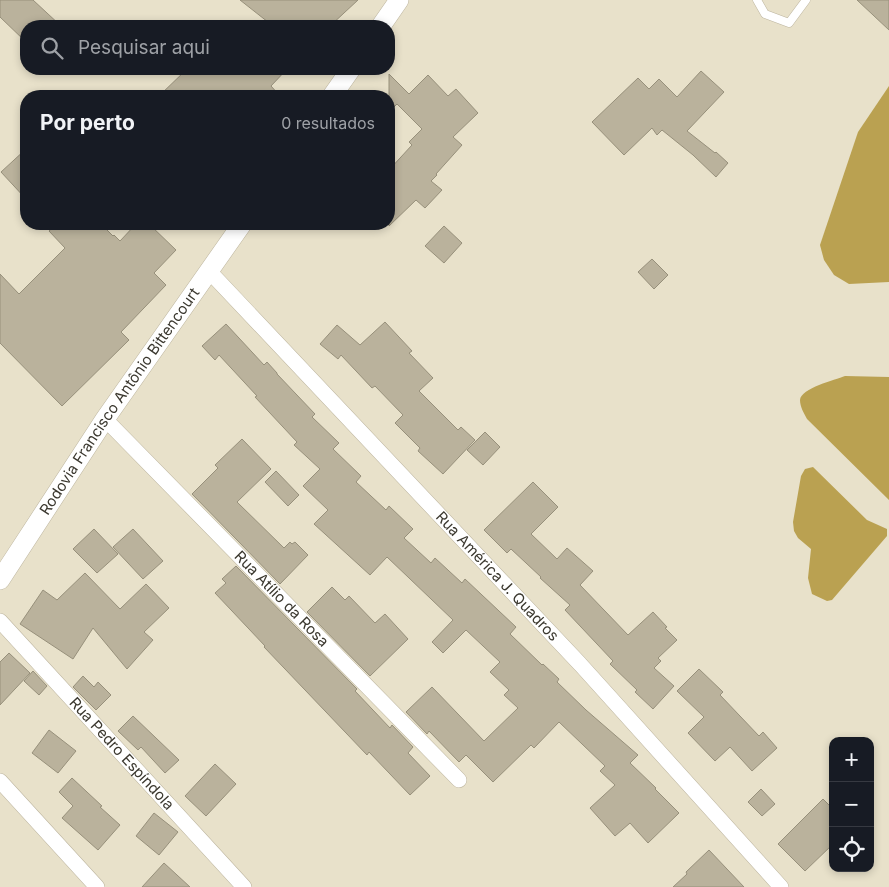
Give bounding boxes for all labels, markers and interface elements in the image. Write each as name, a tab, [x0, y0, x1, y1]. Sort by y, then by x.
search box	[20, 20, 395, 75]
icon: search	[38, 34, 66, 62]
text: Pesquisar aqui	[78, 36, 210, 59]
text: Por perto	[40, 110, 135, 135]
text: 0 resultados	[281, 113, 375, 133]
street label: Rodovia Francisco Antônio Bittencourt	[35, 284, 203, 518]
street label: Rua América J. Quadros	[432, 507, 563, 645]
street label: Rua Atílio da Rosa	[231, 547, 333, 651]
street label: Rua Pedro Espíndola	[66, 693, 178, 814]
map controls	[829, 737, 874, 872]
button: +	[829, 737, 874, 782]
button: −	[829, 782, 874, 827]
button: locate	[829, 827, 874, 872]

